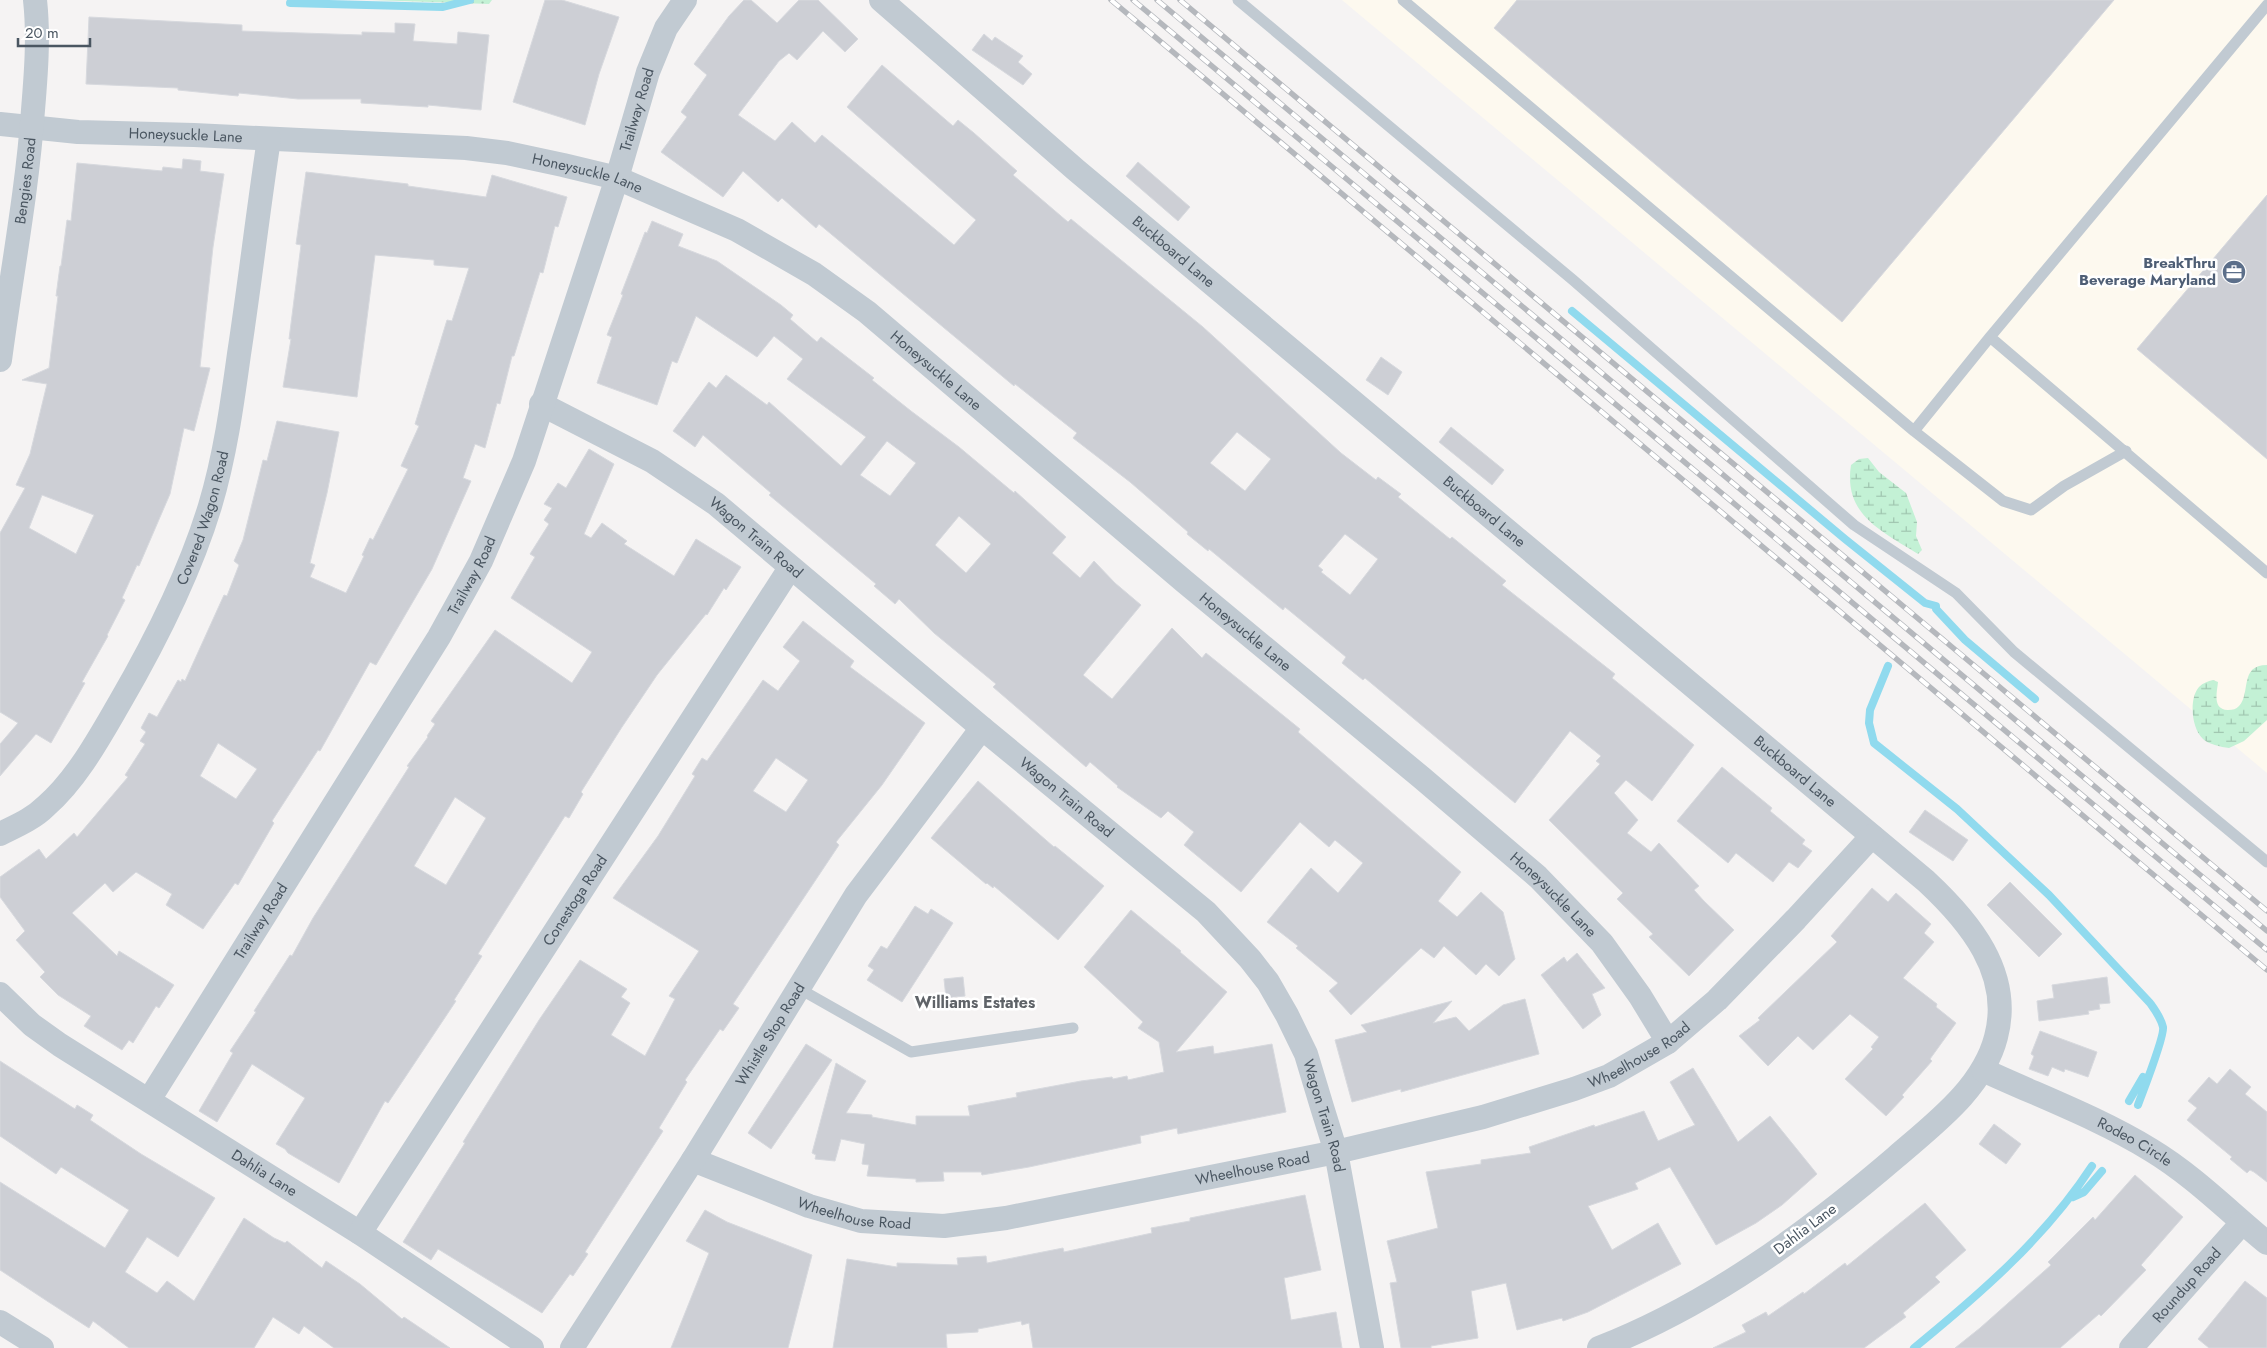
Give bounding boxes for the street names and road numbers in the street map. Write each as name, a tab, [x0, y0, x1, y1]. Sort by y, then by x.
street label: Trailway Road	[614, 65, 660, 154]
street label: Honeysuckle Lane	[128, 122, 243, 148]
street label: Bengies Road	[9, 136, 42, 226]
street label: Honeysuckle Lane	[530, 148, 646, 199]
street label: Buckboard Lane	[1128, 211, 1220, 293]
street label: Honeysuckle Lane	[885, 325, 987, 416]
street label: Covered Wagon Road	[171, 449, 234, 589]
street label: Buckboard Lane	[1438, 470, 1531, 553]
street label: Wagon Train Road	[704, 492, 808, 584]
street label: Trailway Road	[442, 533, 501, 619]
street label: Honeysuckle Lane	[1194, 587, 1296, 677]
street label: Buckboard Lane	[1749, 730, 1841, 813]
street label: Wagon Train Road	[1014, 752, 1119, 843]
street label: Honeysuckle Lane	[1505, 847, 1602, 942]
street label: Conestoga Road	[537, 851, 613, 950]
street label: Trailway Road	[229, 879, 293, 964]
street label: Whistle Stop Road	[730, 979, 810, 1090]
street label: Wheelhouse Road	[1585, 1017, 1695, 1094]
street label: Wagon Train Road	[1297, 1057, 1350, 1174]
street label: Rodeo Circle	[2094, 1112, 2177, 1172]
street label: Dahlia Lane	[227, 1144, 302, 1202]
street label: Wheelhouse Road	[1193, 1146, 1312, 1191]
street label: Wheelhouse Road	[794, 1191, 912, 1235]
street label: Dahlia Lane	[1769, 1198, 1841, 1260]
street label: Roundup Road	[2147, 1243, 2226, 1328]

